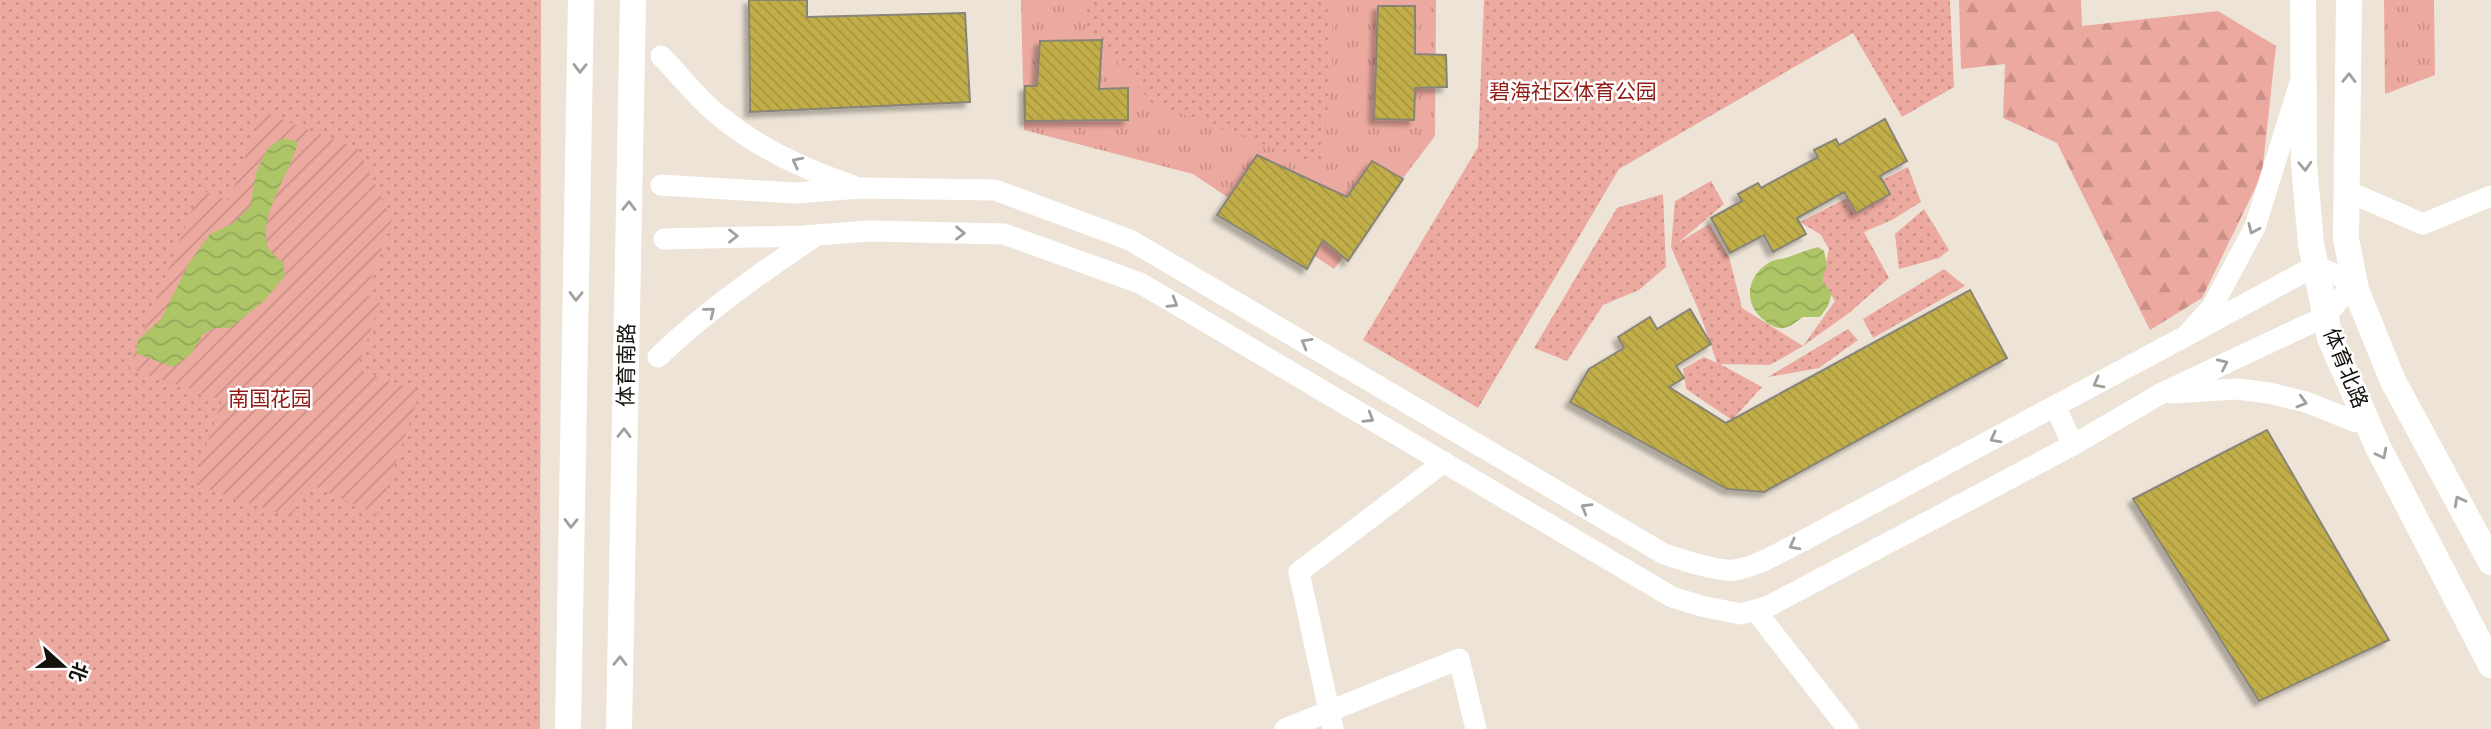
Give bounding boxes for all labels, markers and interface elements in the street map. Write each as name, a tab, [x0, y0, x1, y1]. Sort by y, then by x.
one-way arrow	[572, 63, 587, 74]
one-way arrow	[2341, 73, 2356, 84]
park label: 碧海社区体育公园	[1489, 79, 1657, 104]
one-way arrow	[792, 157, 804, 171]
one-way arrow	[2297, 161, 2312, 172]
one-way arrow	[621, 200, 636, 211]
one-way arrow	[2247, 222, 2261, 234]
one-way arrow	[955, 225, 966, 241]
one-way arrow	[728, 228, 738, 244]
one-way arrow	[568, 290, 583, 301]
one-way arrow	[1166, 295, 1179, 308]
one-way arrow	[701, 308, 714, 320]
street label: 体育南路	[613, 323, 639, 407]
street label: 体育北路	[2319, 324, 2373, 412]
one-way arrow	[1301, 338, 1313, 351]
one-way arrow	[2216, 359, 2228, 373]
one-way arrow	[2093, 374, 2105, 388]
park label: 南国花园	[228, 386, 312, 411]
one-way arrow	[2296, 393, 2308, 408]
one-way arrow	[1362, 410, 1375, 423]
one-way arrow	[617, 428, 632, 439]
one-way arrow	[1989, 430, 2002, 443]
one-way arrow	[2374, 447, 2388, 459]
one-way arrow	[2454, 496, 2468, 508]
one-way arrow	[1581, 503, 1594, 516]
one-way arrow	[564, 518, 579, 529]
one-way arrow	[1789, 537, 1801, 551]
north arrow	[28, 631, 98, 701]
one-way arrow	[612, 655, 628, 666]
text: 北	[64, 659, 93, 685]

